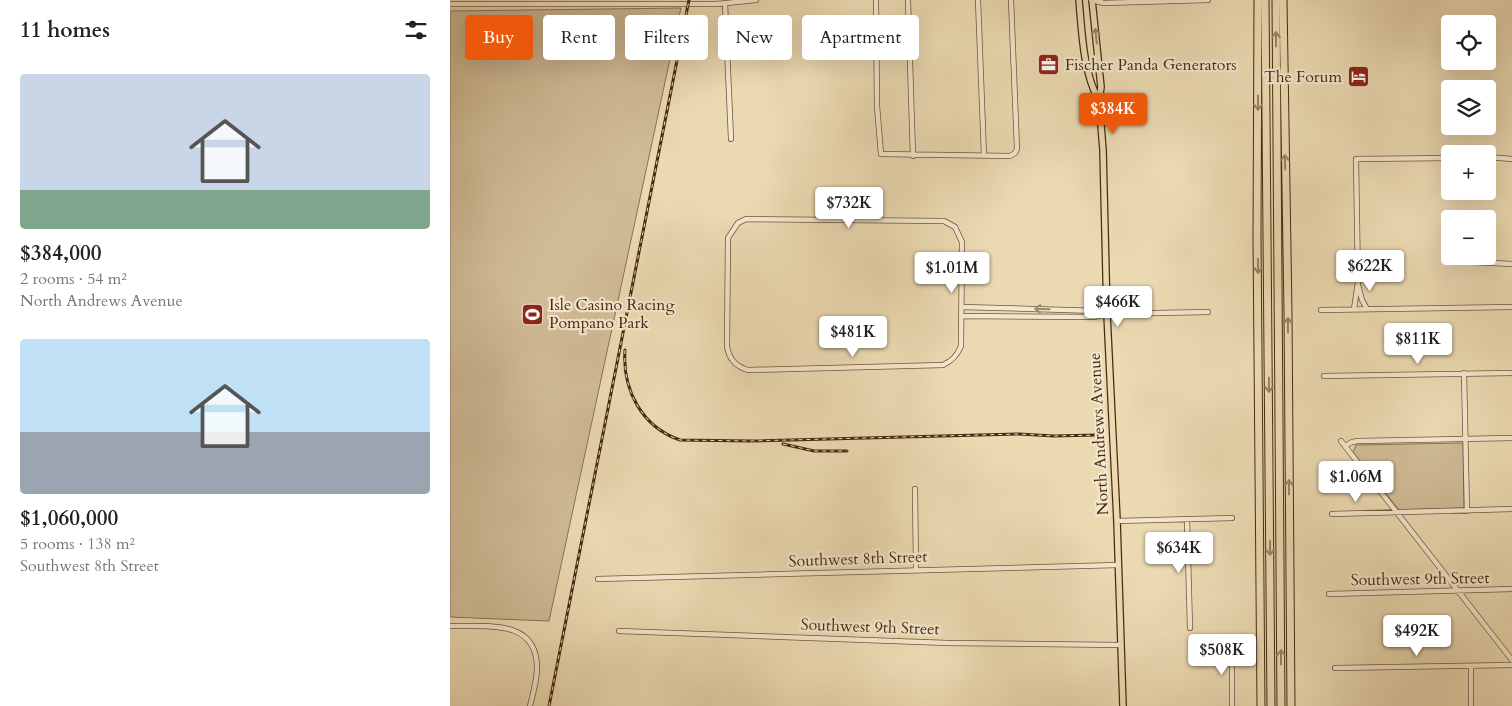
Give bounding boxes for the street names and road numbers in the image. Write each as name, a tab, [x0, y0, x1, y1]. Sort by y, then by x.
street label: North Andrews Avenue	[1084, 352, 1114, 516]
street label: Southwest 8th Street	[788, 546, 928, 572]
street label: Southwest 9th Street	[1350, 567, 1490, 591]
street label: Southwest 9th Street	[800, 614, 940, 640]

